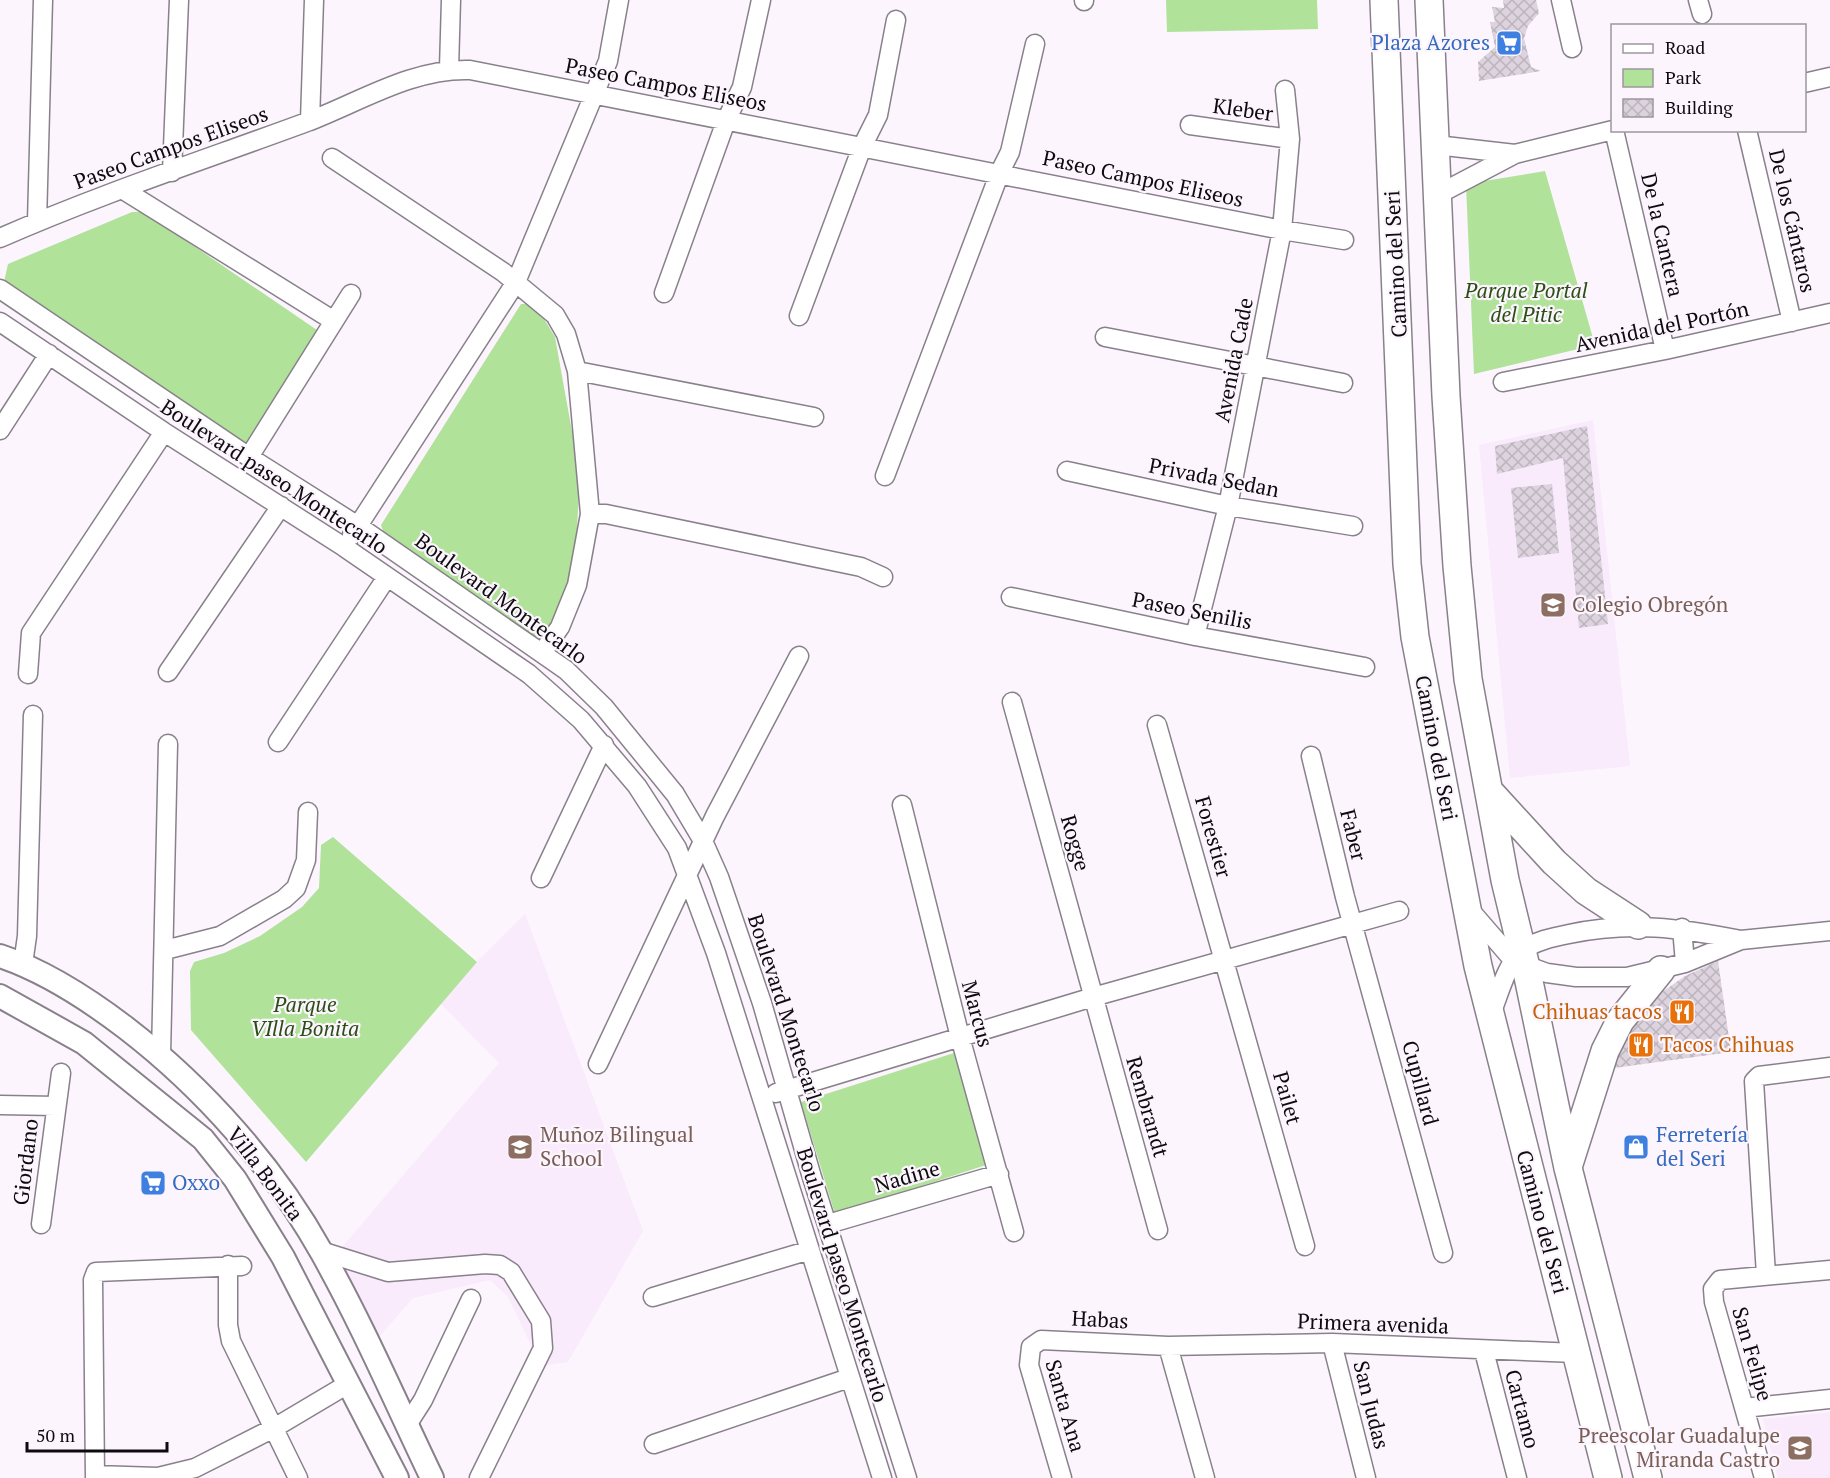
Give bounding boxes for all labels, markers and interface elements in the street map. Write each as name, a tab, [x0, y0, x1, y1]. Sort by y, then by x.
legend	[1611, 24, 1806, 132]
place label: Plaza Azores	[1371, 28, 1490, 56]
supermarket icon: Plaza Azores	[1494, 28, 1524, 58]
text: Road	[1665, 35, 1705, 59]
street label: Paseo Campos Eliseos	[563, 51, 769, 117]
text: Park	[1665, 65, 1702, 89]
street label: Kleber	[1211, 91, 1275, 127]
text: Building	[1665, 95, 1733, 119]
street label: Paseo Campos Eliseos	[70, 99, 272, 195]
street label: Paseo Campos Eliseos	[1040, 143, 1246, 213]
street label: De los Cántaros	[1763, 146, 1823, 295]
street label: De la Cantera	[1635, 170, 1691, 300]
street label: Camino del Seri	[1377, 190, 1413, 338]
park label: Parque Portal del Pitic	[1463, 276, 1588, 328]
street label: Avenida del Portón	[1572, 294, 1752, 358]
street label: Avenida Cade	[1207, 295, 1259, 424]
street label: Boulevard paseo Montecarlo	[156, 392, 393, 560]
street label: Privada Sedan	[1147, 451, 1282, 503]
street label: Boulevard Montecarlo	[410, 526, 593, 670]
street label: Paseo Senilis	[1130, 585, 1255, 635]
school or university icon: Colegio Obregón	[1538, 590, 1568, 620]
place label: Colegio Obregón	[1572, 590, 1729, 618]
street label: Camino del Seri	[1409, 673, 1465, 823]
street label: Forestier	[1189, 793, 1239, 881]
street label: Faber	[1334, 806, 1374, 863]
street label: Rogge	[1055, 811, 1097, 874]
street label: Boulevard Montecarlo	[742, 910, 832, 1115]
street label: Marcus	[956, 977, 1000, 1050]
park label: Parque VIlla Bonita	[251, 990, 359, 1042]
place label: Chihuas tacos	[1532, 997, 1662, 1025]
restaurant icon: Chihuas tacos	[1667, 997, 1697, 1027]
restaurant icon: Tacos Chihuas	[1626, 1030, 1656, 1060]
place label: Tacos Chihuas	[1660, 1030, 1794, 1058]
street label: Cupillard	[1396, 1037, 1446, 1129]
street label: Rembrandt	[1120, 1053, 1176, 1161]
street label: Pailet	[1267, 1068, 1309, 1128]
street label: Giordano	[6, 1117, 44, 1207]
place label: Muñoz Bilingual School	[540, 1120, 694, 1172]
place label: Ferretería del Seri	[1656, 1120, 1748, 1172]
street label: Villa Bonita	[221, 1121, 311, 1226]
school or university icon: Muñoz Bilingual School	[505, 1132, 535, 1162]
shop icon: Ferretería del Seri	[1621, 1132, 1651, 1162]
street label: Boulevard paseo Montecarlo	[791, 1144, 895, 1406]
street label: Camino del Seri	[1510, 1147, 1576, 1297]
street label: Nadine	[871, 1153, 943, 1199]
supermarket icon: Oxxo	[138, 1168, 168, 1198]
place label: Oxxo	[172, 1168, 220, 1196]
street label: San Felipe	[1726, 1303, 1780, 1404]
street label: Habas	[1071, 1304, 1129, 1334]
street label: Primera avenida	[1297, 1306, 1450, 1340]
street label: Santa Ana	[1039, 1356, 1093, 1456]
street label: San Judas	[1347, 1358, 1396, 1452]
street label: Cartamo	[1499, 1366, 1547, 1451]
scale bar	[27, 1415, 166, 1453]
place label: Preescolar Guadalupe Miranda Castro	[1578, 1421, 1780, 1473]
text: 50 m	[36, 1423, 76, 1447]
school or university icon: Preescolar Guadalupe Miranda Castro	[1785, 1433, 1815, 1463]

